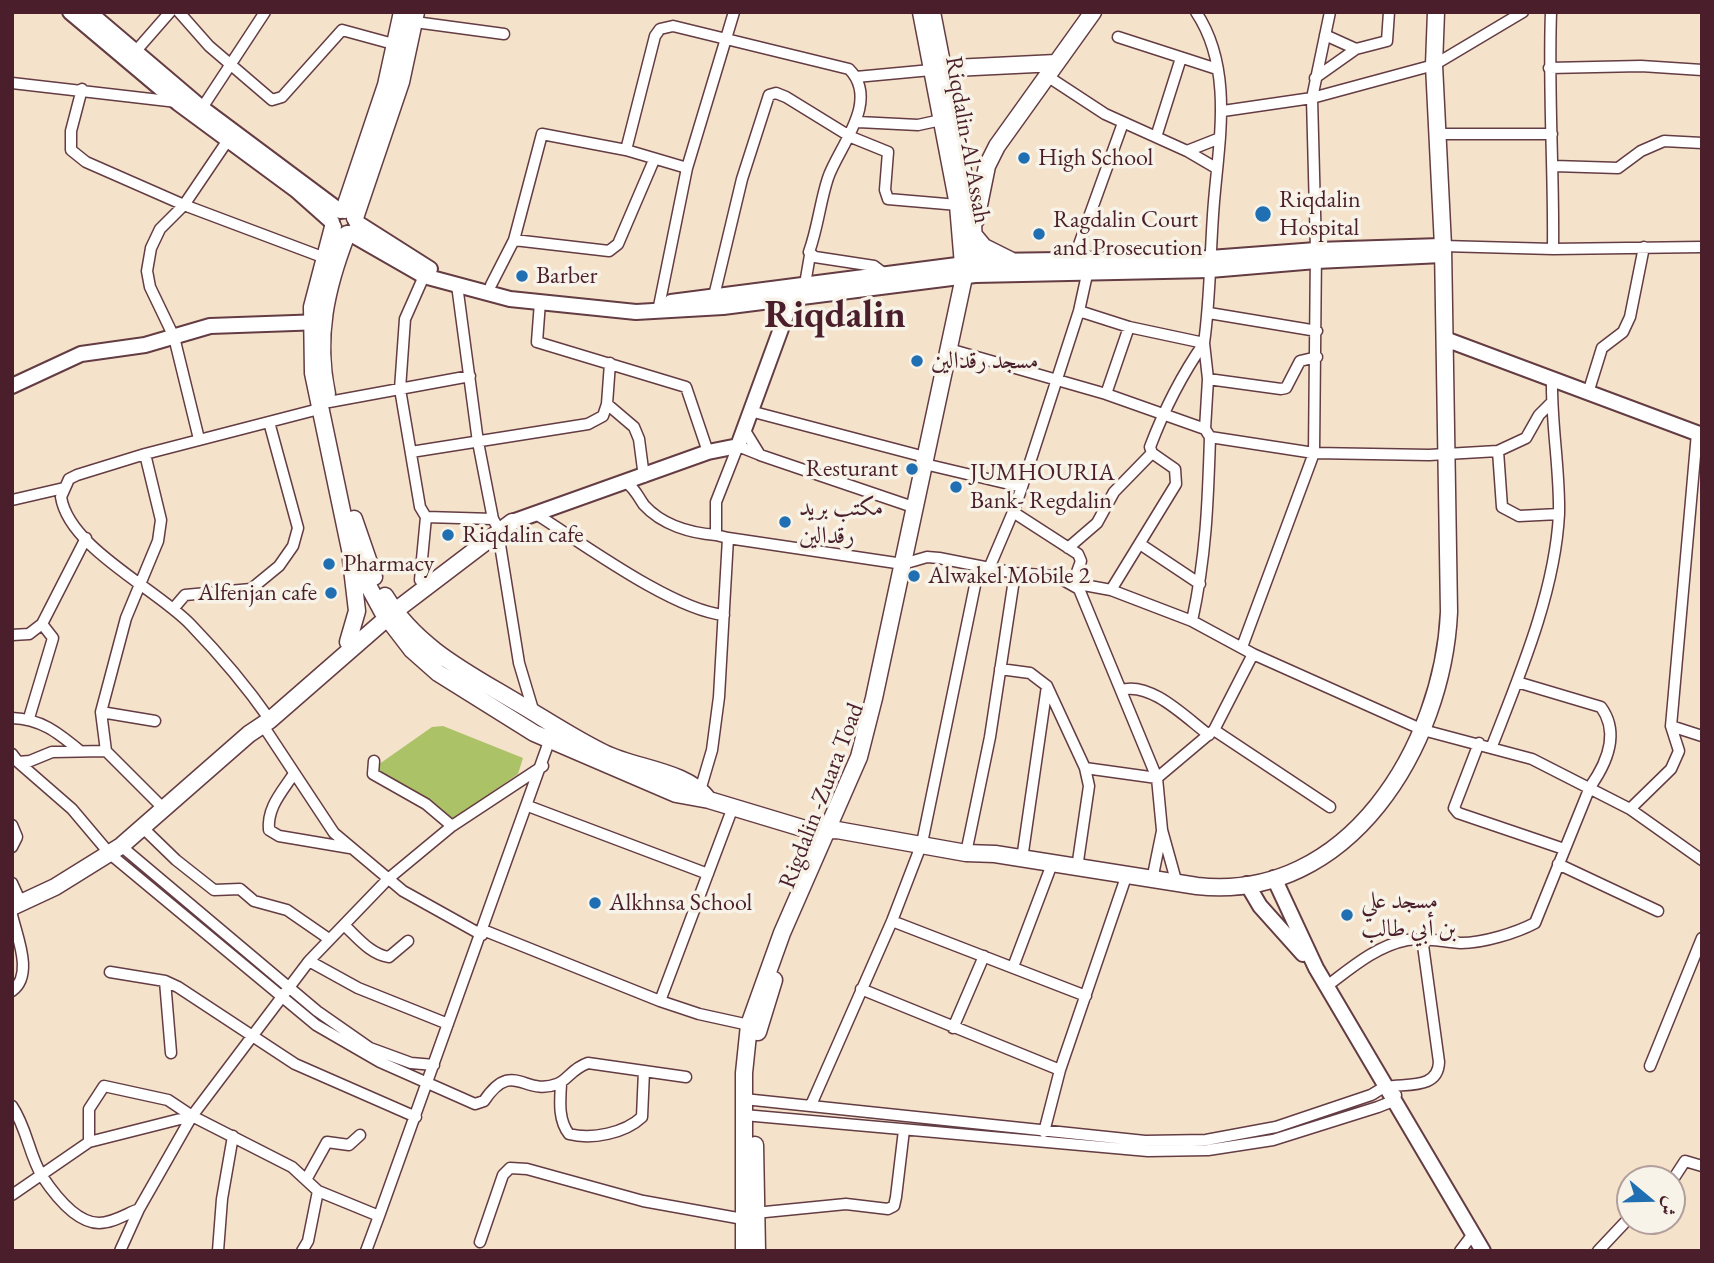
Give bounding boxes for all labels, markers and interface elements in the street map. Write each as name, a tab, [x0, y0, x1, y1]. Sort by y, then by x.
street label: Riqdalin-Al Assah	[938, 54, 996, 226]
place label: High School	[1038, 144, 1153, 172]
marker: High School	[1016, 150, 1032, 166]
place label: Riqdalin Hospital	[1279, 186, 1361, 242]
marker: Riqdalin Hospital	[1253, 204, 1273, 224]
place label: Ragdalin Court and Prosecution	[1053, 206, 1203, 262]
marker: Ragdalin Court and Prosecution	[1031, 226, 1047, 242]
place label: Barber	[536, 262, 597, 290]
marker: Barber	[514, 268, 530, 284]
district label: Riqdalin	[764, 294, 906, 340]
place label: مسجد رقدالين	[931, 347, 1038, 375]
marker: مسجد رقدالين	[909, 353, 925, 369]
place label: Resturant	[806, 455, 898, 483]
place label: JUMHOURIA Bank- Regdalin	[970, 459, 1115, 515]
marker: Resturant	[904, 461, 920, 477]
marker: JUMHOURIA Bank- Regdalin	[948, 479, 964, 495]
place label: مكتب بريد رقدالين	[799, 494, 883, 550]
marker: مكتب بريد رقدالين	[777, 514, 793, 530]
place label: Riqdalin cafe	[462, 521, 584, 549]
marker: Riqdalin cafe	[440, 527, 456, 543]
place label: Pharmacy	[343, 550, 434, 578]
marker: Pharmacy	[321, 556, 337, 572]
place label: Alwakel Mobile 2	[928, 562, 1090, 590]
marker: Alwakel Mobile 2	[906, 568, 922, 584]
place label: Alfenjan cafe	[198, 579, 317, 607]
marker: Alfenjan cafe	[323, 585, 339, 601]
street label: Rigdalin -Zuara Toad	[773, 699, 871, 893]
place label: مسجد علي بن أبي طالب	[1361, 887, 1456, 943]
place label: Alkhnsa School	[609, 889, 752, 917]
marker: Alkhnsa School	[587, 895, 603, 911]
marker: مسجد علي بن أبي طالب	[1339, 907, 1355, 923]
north arrow	[1616, 1165, 1686, 1235]
text: ش	[1655, 1193, 1684, 1219]

